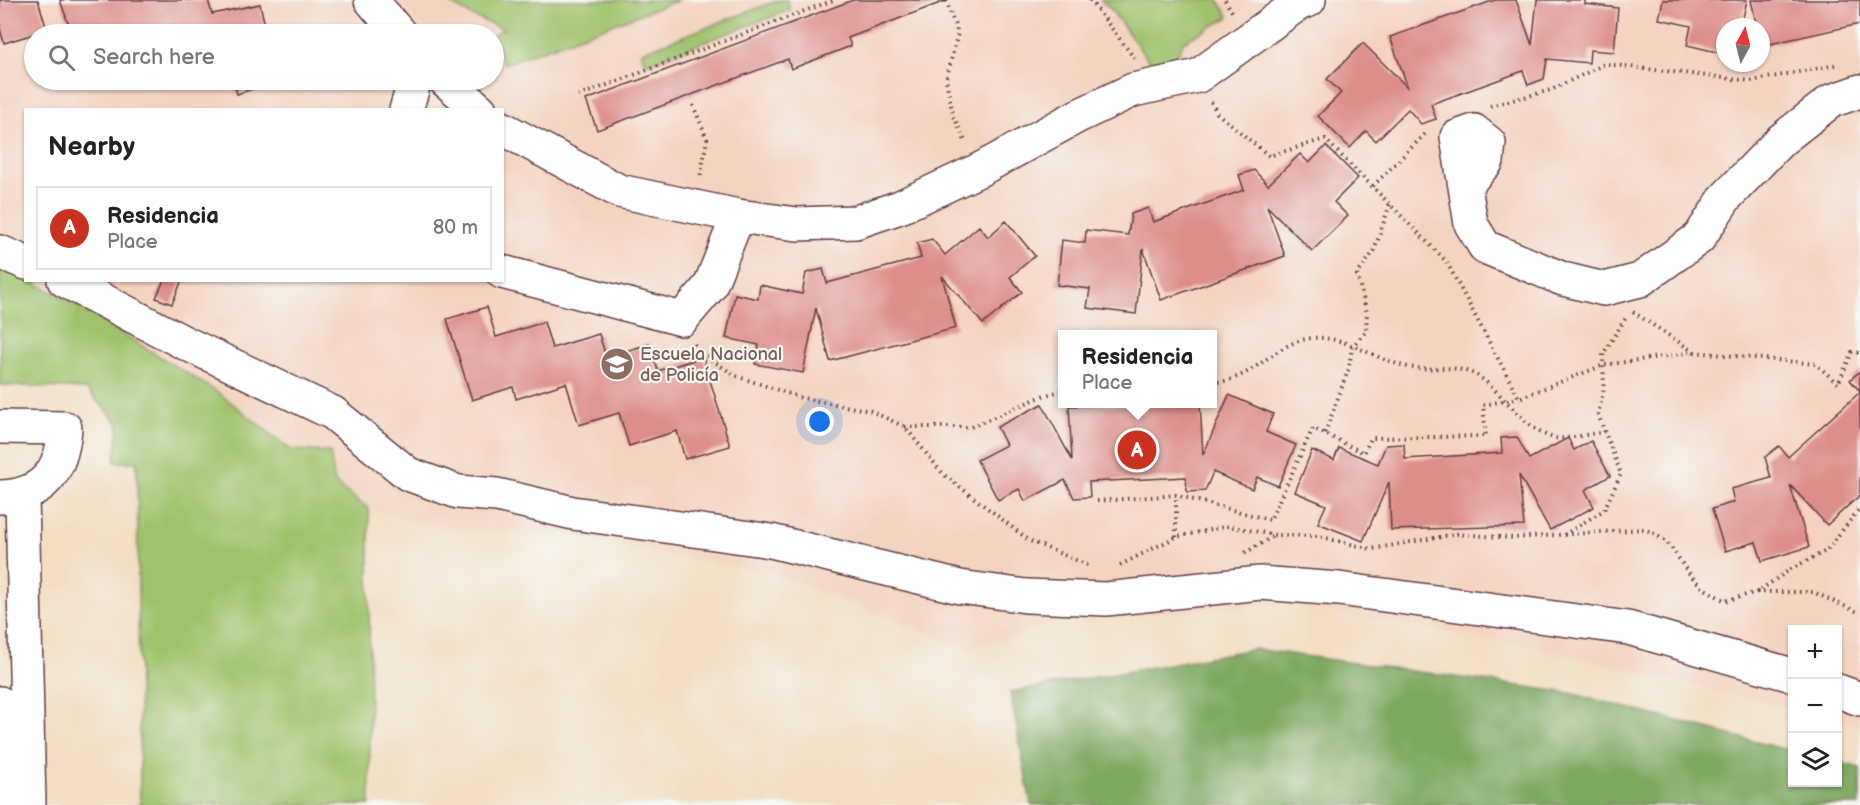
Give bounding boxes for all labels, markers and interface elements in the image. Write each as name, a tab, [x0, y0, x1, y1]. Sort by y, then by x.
north arrow	[1716, 18, 1770, 72]
search box	[24, 24, 504, 90]
icon: search	[45, 41, 78, 74]
text: Search here	[93, 44, 215, 71]
text: Nearby	[48, 132, 135, 163]
text: Residencia	[107, 203, 219, 230]
text: A	[63, 216, 76, 240]
text: 80 m	[433, 216, 478, 240]
text: Place	[107, 230, 158, 254]
popup	[1058, 330, 1217, 408]
place label: Escuela Nacional de Policía	[640, 344, 782, 386]
text: Residencia	[1082, 344, 1193, 371]
school or university icon: Escuela Nacional de Policía	[599, 346, 635, 382]
text: Place	[1082, 371, 1132, 395]
your location	[805, 407, 834, 436]
pin: A	[1118, 428, 1156, 472]
map controls	[1788, 625, 1842, 787]
button: +	[1788, 625, 1842, 679]
button: −	[1788, 679, 1842, 733]
button: layers	[1788, 733, 1842, 787]

